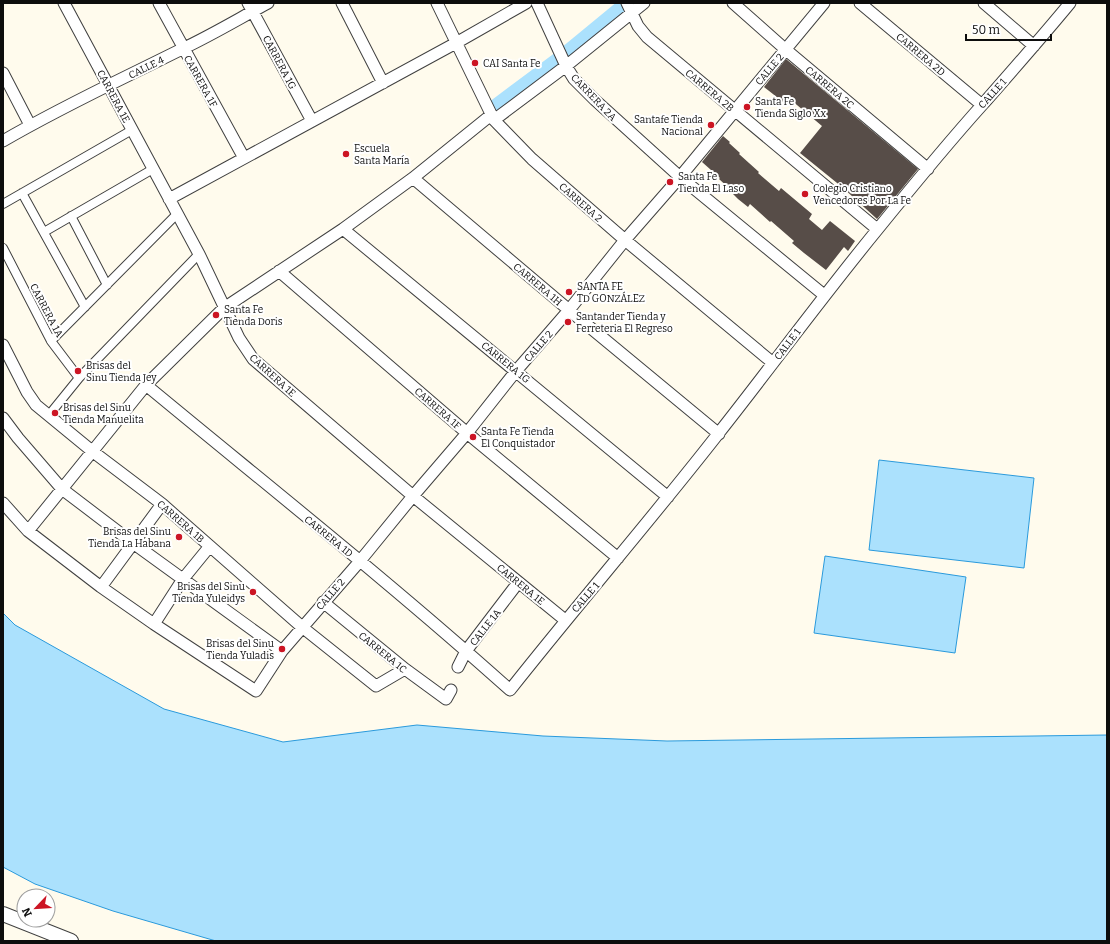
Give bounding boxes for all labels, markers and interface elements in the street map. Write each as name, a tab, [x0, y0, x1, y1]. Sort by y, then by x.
scale bar	[966, 16, 1051, 42]
text: 50 m	[972, 23, 1001, 37]
street label: CARRERA 2D	[893, 31, 947, 79]
street label: CARRERA 1G	[260, 34, 299, 92]
street label: CALLE 2	[753, 51, 786, 88]
street label: CARRERA 1F	[181, 53, 219, 110]
street label: CALLE 4	[127, 54, 166, 82]
marker: CAI Santa Fe	[470, 58, 480, 68]
place label: CAI Santa Fe	[483, 58, 541, 70]
street label: CARRERA 2C	[803, 64, 856, 112]
street label: CARRERA 2B	[683, 67, 736, 115]
street label: CARRERA 1E	[94, 68, 132, 125]
street label: CARRERA 2A	[568, 72, 619, 124]
street label: CALLE 1	[976, 76, 1009, 111]
place label: Santa Fe Tienda Siglo Xx	[755, 96, 826, 120]
marker: Santa Fe Tienda Siglo Xx	[742, 102, 752, 112]
place label: Santafe Tienda Nacional	[634, 114, 704, 138]
marker: Santafe Tienda Nacional	[706, 120, 716, 130]
place label: Escuela Santa María	[354, 143, 410, 167]
marker: Escuela Santa María	[341, 149, 351, 159]
place label: Santa Fe Tienda El Laso	[678, 171, 744, 195]
marker: Santa Fe Tienda El Laso	[665, 177, 675, 187]
street label: CARRERA 2	[556, 181, 604, 225]
place label: Colegio Cristiano Vencedores Por La Fe	[813, 183, 911, 207]
marker: Colegio Cristiano Vencedores Por La Fe	[800, 189, 810, 199]
street label: CARRERA 1H	[511, 261, 564, 309]
place label: SANTA FE TD GONZÁLEZ	[577, 281, 645, 305]
street label: CARRERA 1A	[27, 282, 66, 340]
marker: SANTA FE TD GONZÁLEZ	[564, 287, 574, 297]
place label: Santa Fe Tienda Doris	[224, 304, 283, 328]
marker: Santa Fe Tienda Doris	[211, 310, 221, 320]
place label: Santander Tienda y Ferreteria El Regreso	[576, 311, 673, 335]
marker: Santander Tienda y Ferreteria El Regreso	[563, 317, 573, 327]
street label: CALLE 1	[772, 327, 803, 363]
street label: CALLE 2	[522, 329, 556, 365]
street label: CARRERA 1G	[479, 339, 533, 386]
street label: CARRERA 1E	[247, 352, 298, 400]
place label: Brisas del Sinu Tienda Jey	[86, 360, 157, 384]
marker: Brisas del Sinu Tienda Jey	[73, 366, 83, 376]
street label: CARRERA 1F	[412, 385, 463, 432]
place label: Brisas del Sinu Tienda Manuelita	[63, 402, 144, 426]
marker: Brisas del Sinu Tienda Manuelita	[50, 408, 60, 418]
place label: Santa Fe Tienda El Conquistador	[481, 426, 556, 450]
marker: Santa Fe Tienda El Conquistador	[468, 432, 478, 442]
street label: CARRERA 1B	[154, 498, 206, 545]
street label: CARRERA 1D	[302, 514, 355, 560]
place label: Brisas del Sinu Tienda La Habana	[88, 526, 172, 550]
marker: Brisas del Sinu Tienda La Habana	[174, 532, 184, 542]
street label: CARRERA 1E	[494, 562, 547, 608]
street label: CALLE 2	[314, 577, 348, 613]
street label: CALLE 1	[569, 580, 602, 615]
place label: Brisas del Sinu Tienda Yuleidys	[172, 581, 245, 605]
marker: Brisas del Sinu Tienda Yuleidys	[248, 587, 258, 597]
street label: CALLE 1A	[468, 606, 504, 648]
street label: CARRERA 1C	[356, 630, 409, 676]
place label: Brisas del Sinu Tienda Yuladis	[206, 638, 274, 662]
marker: Brisas del Sinu Tienda Yuladis	[277, 644, 287, 654]
north arrow	[16, 888, 56, 928]
text: N	[19, 905, 35, 919]

